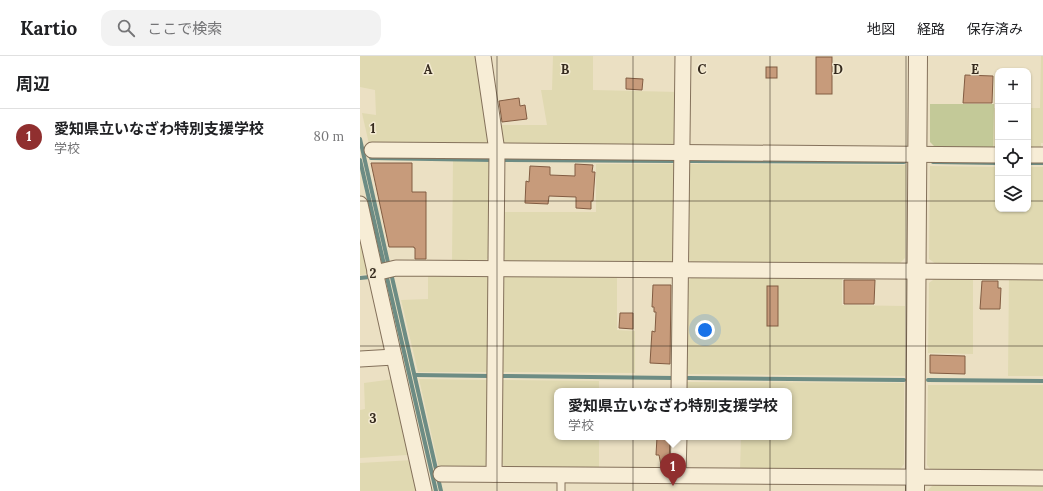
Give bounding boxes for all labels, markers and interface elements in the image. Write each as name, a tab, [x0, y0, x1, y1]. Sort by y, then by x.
search box	[101, 10, 381, 46]
text: Kartio	[20, 16, 77, 40]
icon: search	[115, 17, 137, 39]
text: ここで検索	[147, 19, 222, 38]
text: 地図	[867, 20, 895, 38]
text: 経路	[917, 20, 945, 38]
text: 保存済み	[967, 20, 1023, 38]
text: A	[424, 61, 433, 78]
text: B	[561, 61, 570, 78]
text: C	[698, 61, 707, 78]
text: D	[833, 61, 843, 78]
text: E	[971, 61, 979, 78]
map controls	[995, 68, 1031, 212]
button: +	[995, 68, 1031, 104]
text: 周辺	[16, 73, 50, 95]
button: −	[995, 104, 1031, 140]
text: 愛知県立いなざわ特別支援学校	[54, 119, 264, 138]
text: 1	[370, 120, 376, 137]
text: 1	[26, 128, 32, 145]
text: 80 m	[314, 128, 344, 145]
text: 学校	[54, 140, 80, 157]
button: locate	[995, 140, 1031, 176]
button: layers	[995, 176, 1031, 212]
text: 2	[370, 265, 377, 282]
your location	[695, 320, 715, 340]
popup	[554, 388, 792, 440]
text: 愛知県立いなざわ特別支援学校	[568, 396, 778, 415]
text: 3	[369, 410, 377, 427]
text: 学校	[568, 417, 594, 434]
pin: 1	[660, 453, 686, 486]

